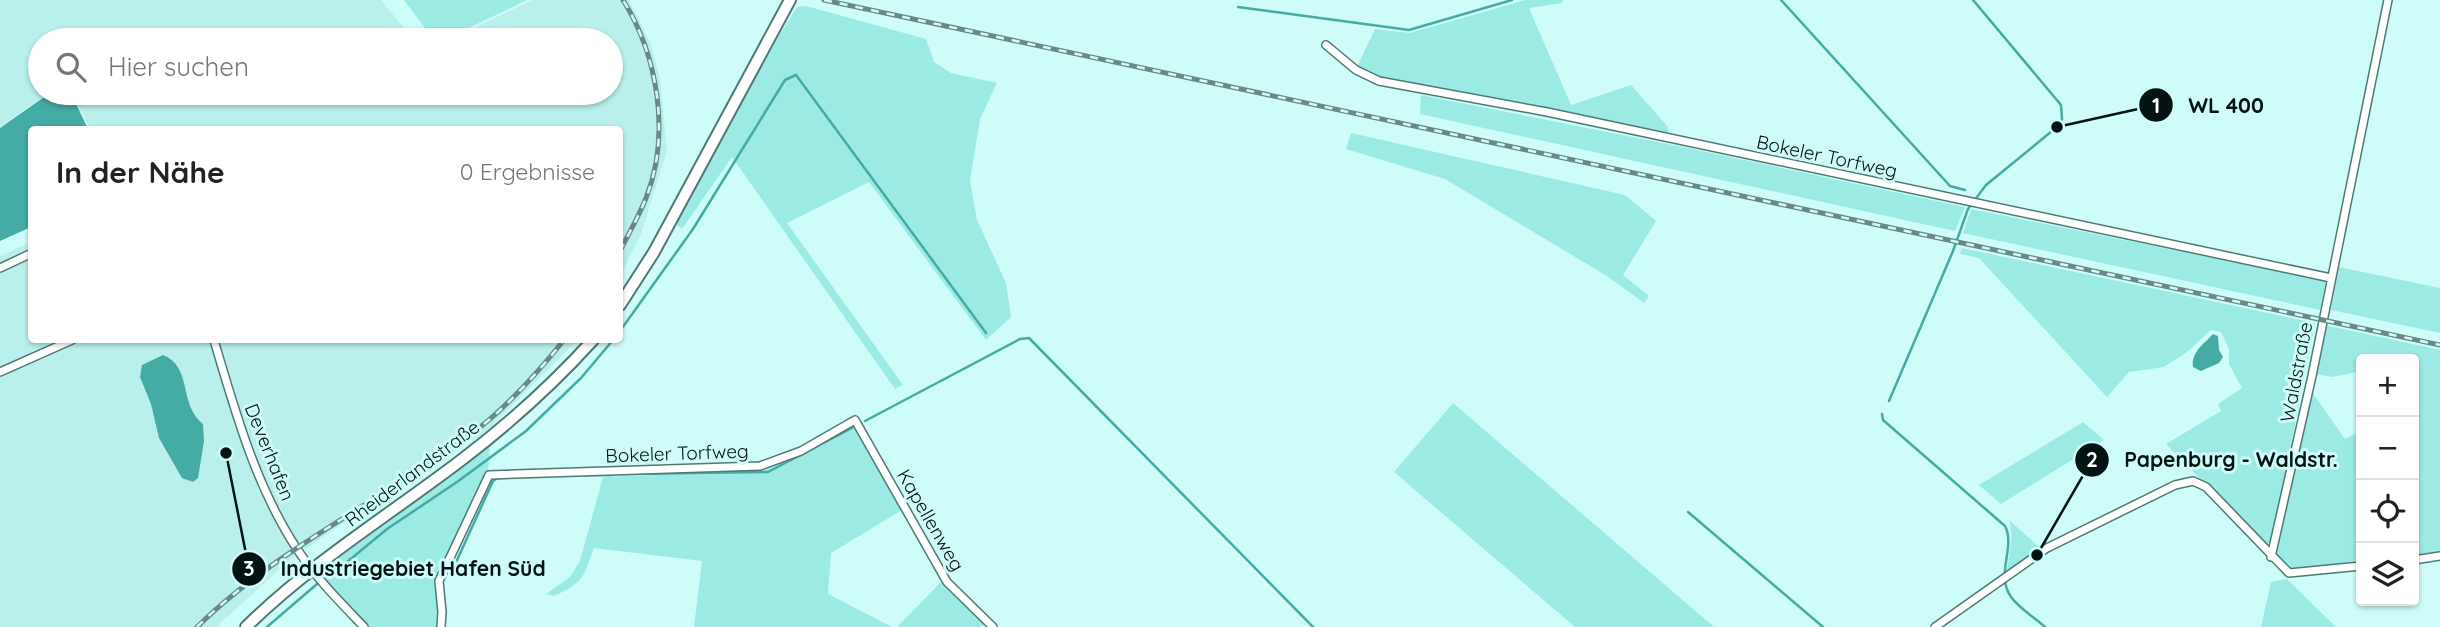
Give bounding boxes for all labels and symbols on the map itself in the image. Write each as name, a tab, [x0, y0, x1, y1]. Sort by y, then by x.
callout: WL 400	[2139, 84, 2277, 126]
text: 1	[2152, 92, 2160, 118]
text: WL 400	[2188, 92, 2264, 118]
street label: Bokeler Torfweg	[1754, 129, 1900, 183]
street label: Waldstraße	[2275, 320, 2317, 424]
street label: Deverhafen	[240, 400, 300, 504]
street label: Rheiderlandstraße	[340, 415, 484, 531]
street label: Bokeler Torfweg	[605, 439, 749, 467]
callout: Papenburg - Waldstr.	[2075, 439, 2351, 481]
text: 2	[2086, 446, 2098, 472]
text: Papenburg - Waldstr.	[2124, 446, 2338, 472]
street label: Kapellenweg	[892, 465, 970, 575]
callout: Industriegebiet Hafen Süd	[231, 548, 560, 590]
text: 3	[243, 555, 255, 581]
text: Industriegebiet Hafen Süd	[280, 555, 546, 581]

